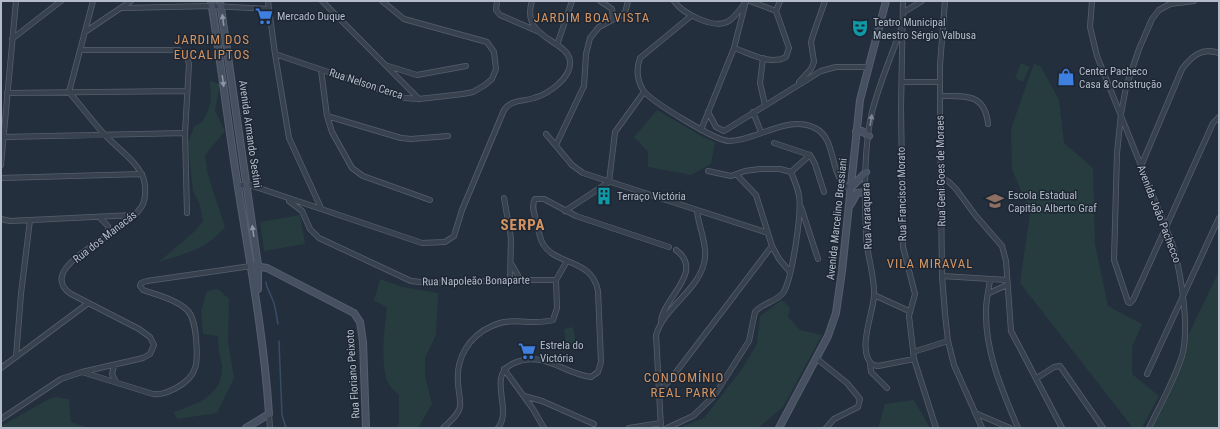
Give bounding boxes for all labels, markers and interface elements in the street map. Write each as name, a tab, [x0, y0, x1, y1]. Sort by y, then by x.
supermarket icon: Mercado Duque	[254, 6, 274, 26]
place label: Mercado Duque	[277, 10, 345, 23]
district label: JARDIM BOA VISTA	[534, 10, 650, 25]
one-way arrow	[220, 14, 226, 26]
place label: Teatro Municipal Maestro Sérgio Valbusa	[873, 16, 976, 42]
theatre icon: Teatro Municipal Maestro Sérgio Valbusa	[850, 18, 870, 38]
district label: JARDIM DOS EUCALIPTOS	[174, 32, 250, 62]
place label: Center Pacheco Casa & Construção	[1079, 65, 1162, 91]
street label: Rua Nelson Cerca	[327, 66, 405, 102]
shop icon: Center Pacheco Casa & Construção	[1056, 67, 1076, 87]
one-way arrow	[220, 75, 226, 87]
street label: Avenida Armando Sestini	[236, 79, 264, 189]
one-way arrow	[868, 114, 874, 126]
street label: Rua Geni Goes de Moraes	[934, 115, 948, 227]
street label: Rua Francisco Morato	[895, 146, 909, 241]
street label: Avenida Marcelino Bressiani	[824, 157, 850, 281]
street label: Avenida João Pachecco	[1134, 163, 1184, 265]
street label: Rua Araraquara	[859, 182, 875, 250]
building icon: Terraço Victória	[594, 186, 614, 206]
place label: Escola Estadual Capitão Alberto Graf	[1008, 189, 1097, 215]
place label: Terraço Victória	[617, 190, 686, 203]
school or university icon: Escola Estadual Capitão Alberto Graf	[985, 191, 1005, 211]
street label: Rua dos Manacás	[71, 208, 139, 266]
district label: SERPA	[501, 216, 545, 234]
one-way arrow	[250, 225, 256, 238]
district label: VILA MIRAVAL	[887, 256, 973, 271]
street label: Rua Napoleão Bonaparte	[422, 274, 530, 288]
street label: Rua Floriano Peixoto	[343, 328, 363, 419]
place label: Estrela do Victória	[540, 339, 584, 365]
supermarket icon: Estrela do Victória	[517, 341, 537, 361]
district label: CONDOMÍNIO REAL PARK	[644, 370, 724, 400]

